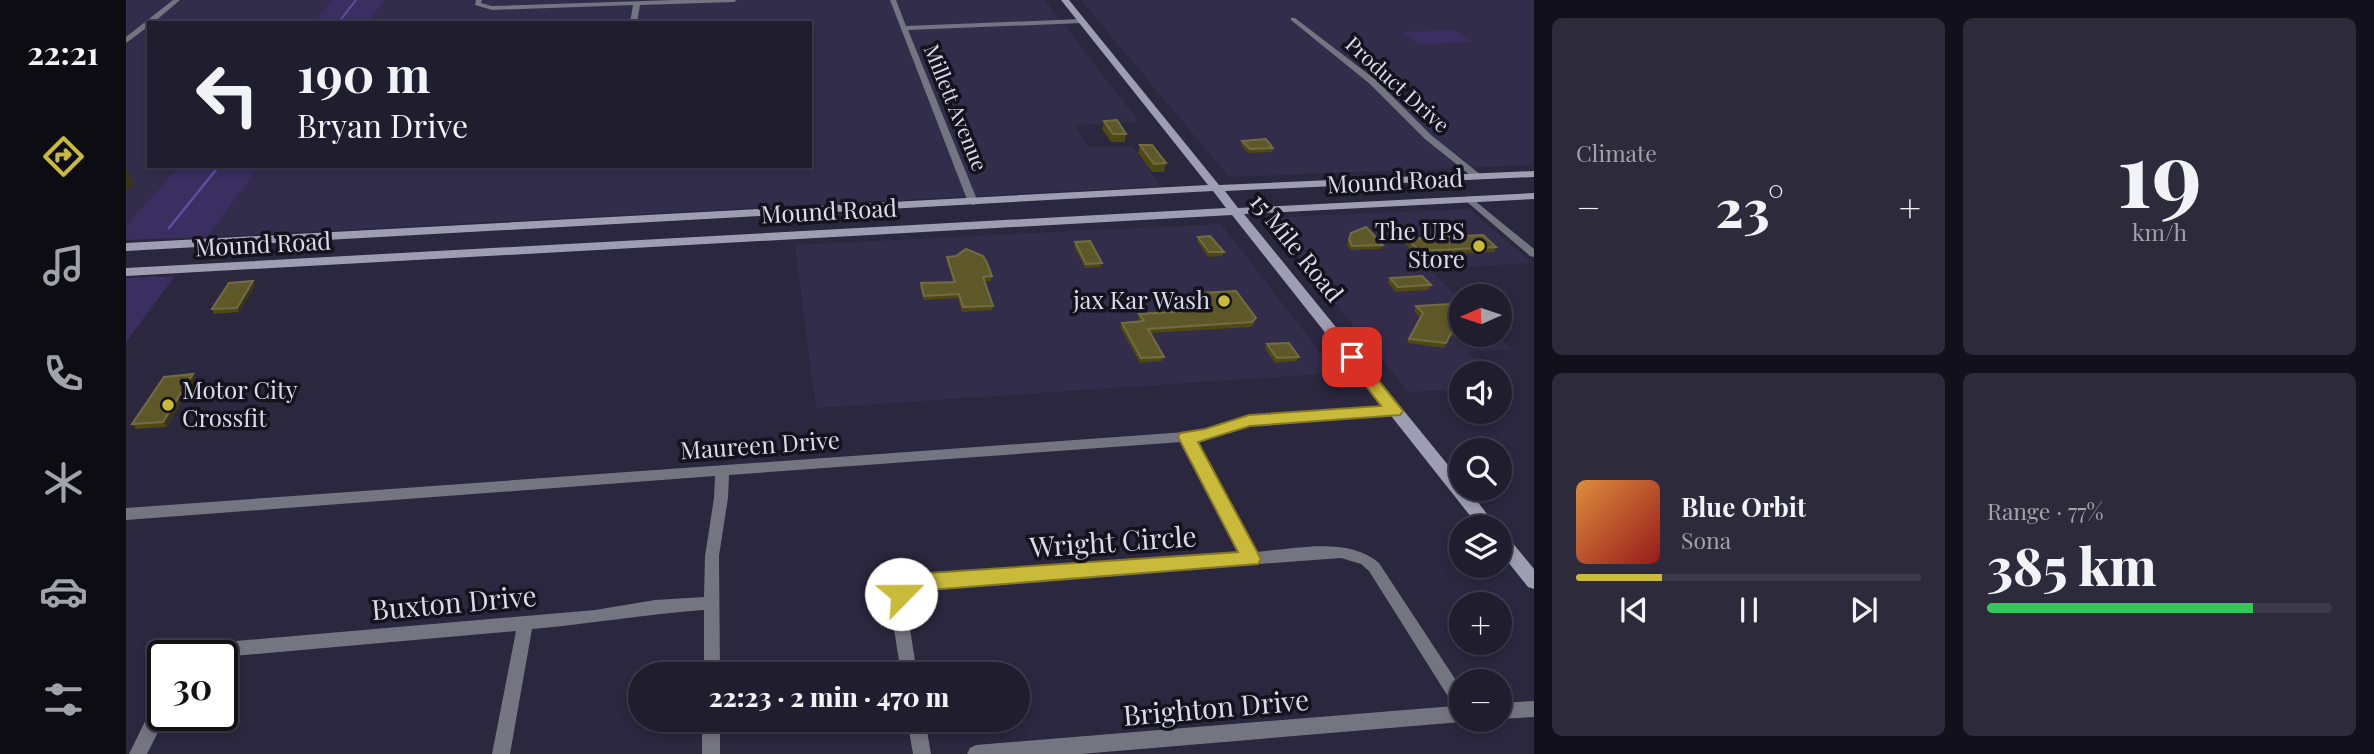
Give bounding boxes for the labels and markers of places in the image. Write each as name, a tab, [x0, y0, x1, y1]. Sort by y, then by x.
place label: The UPS Store	[1375, 214, 1465, 274]
marker: The UPS Store	[1471, 238, 1487, 254]
place label: jax Kar Wash	[1072, 283, 1210, 315]
marker: jax Kar Wash	[1216, 293, 1232, 309]
pin	[1322, 327, 1382, 387]
place label: Motor City Crossfit	[182, 373, 298, 433]
marker: Motor City Crossfit	[160, 397, 176, 413]

